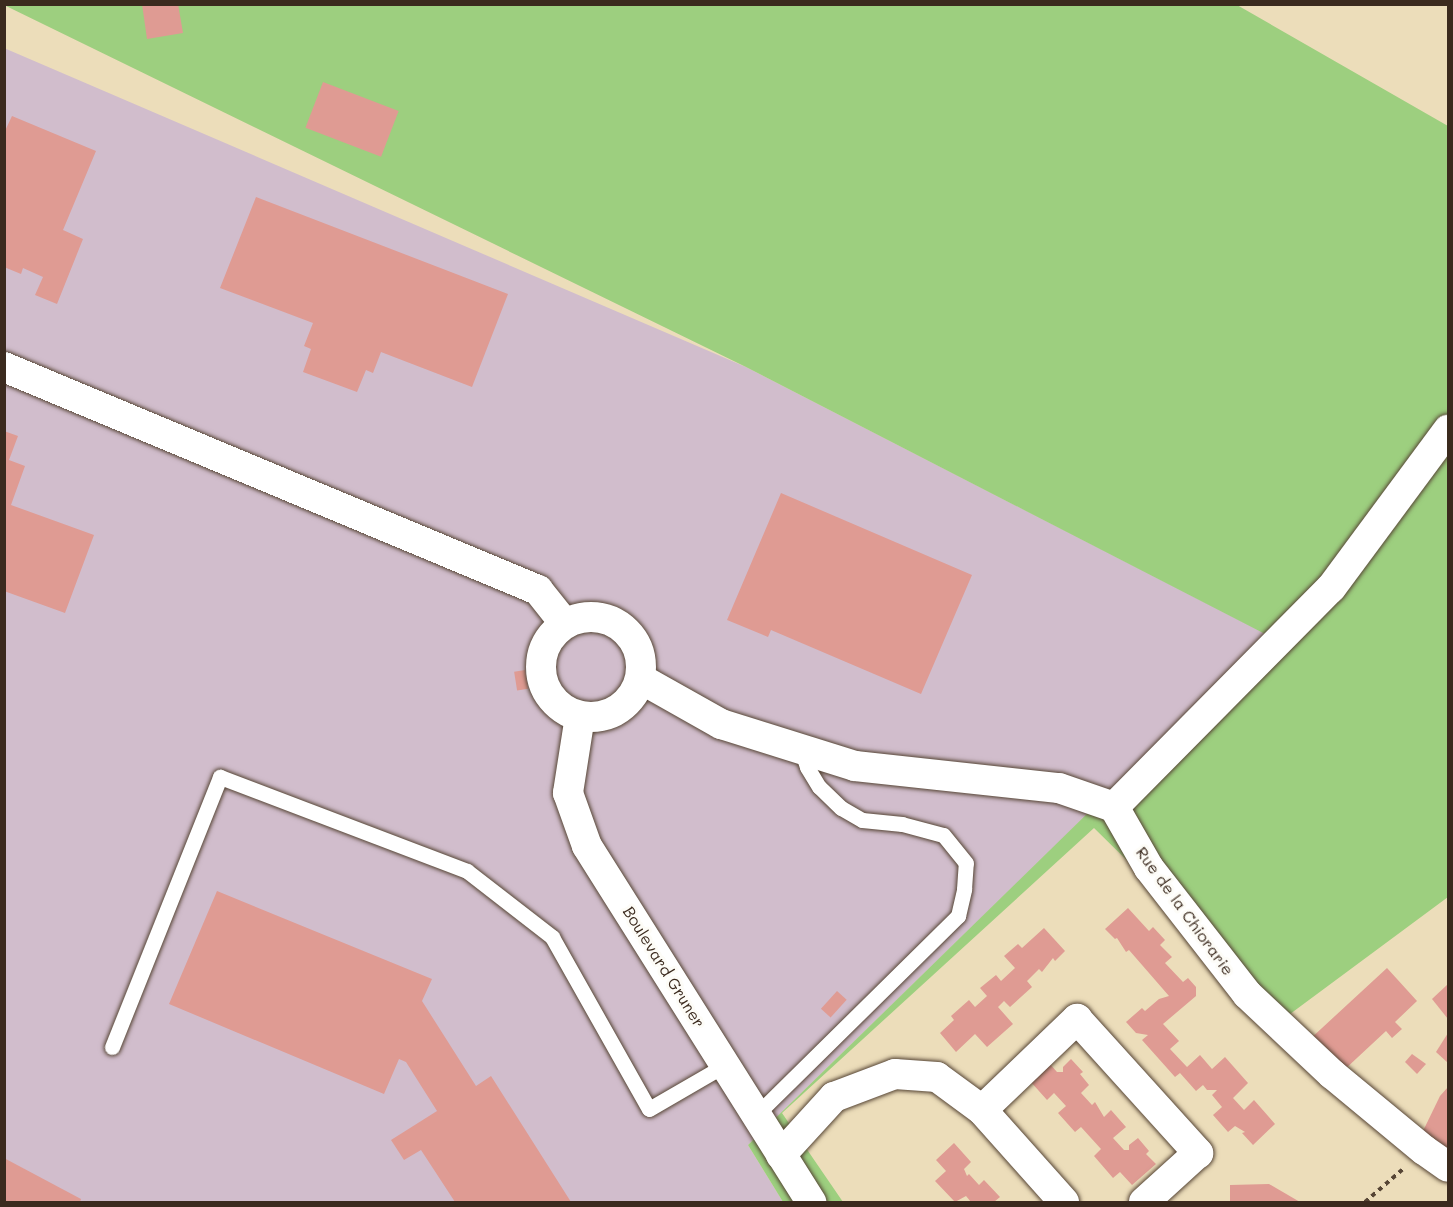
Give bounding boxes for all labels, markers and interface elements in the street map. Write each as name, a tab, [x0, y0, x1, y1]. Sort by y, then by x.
street label: Rue de la Chiorarie	[1132, 843, 1238, 979]
street label: Boulevard Gruner	[619, 903, 709, 1031]

